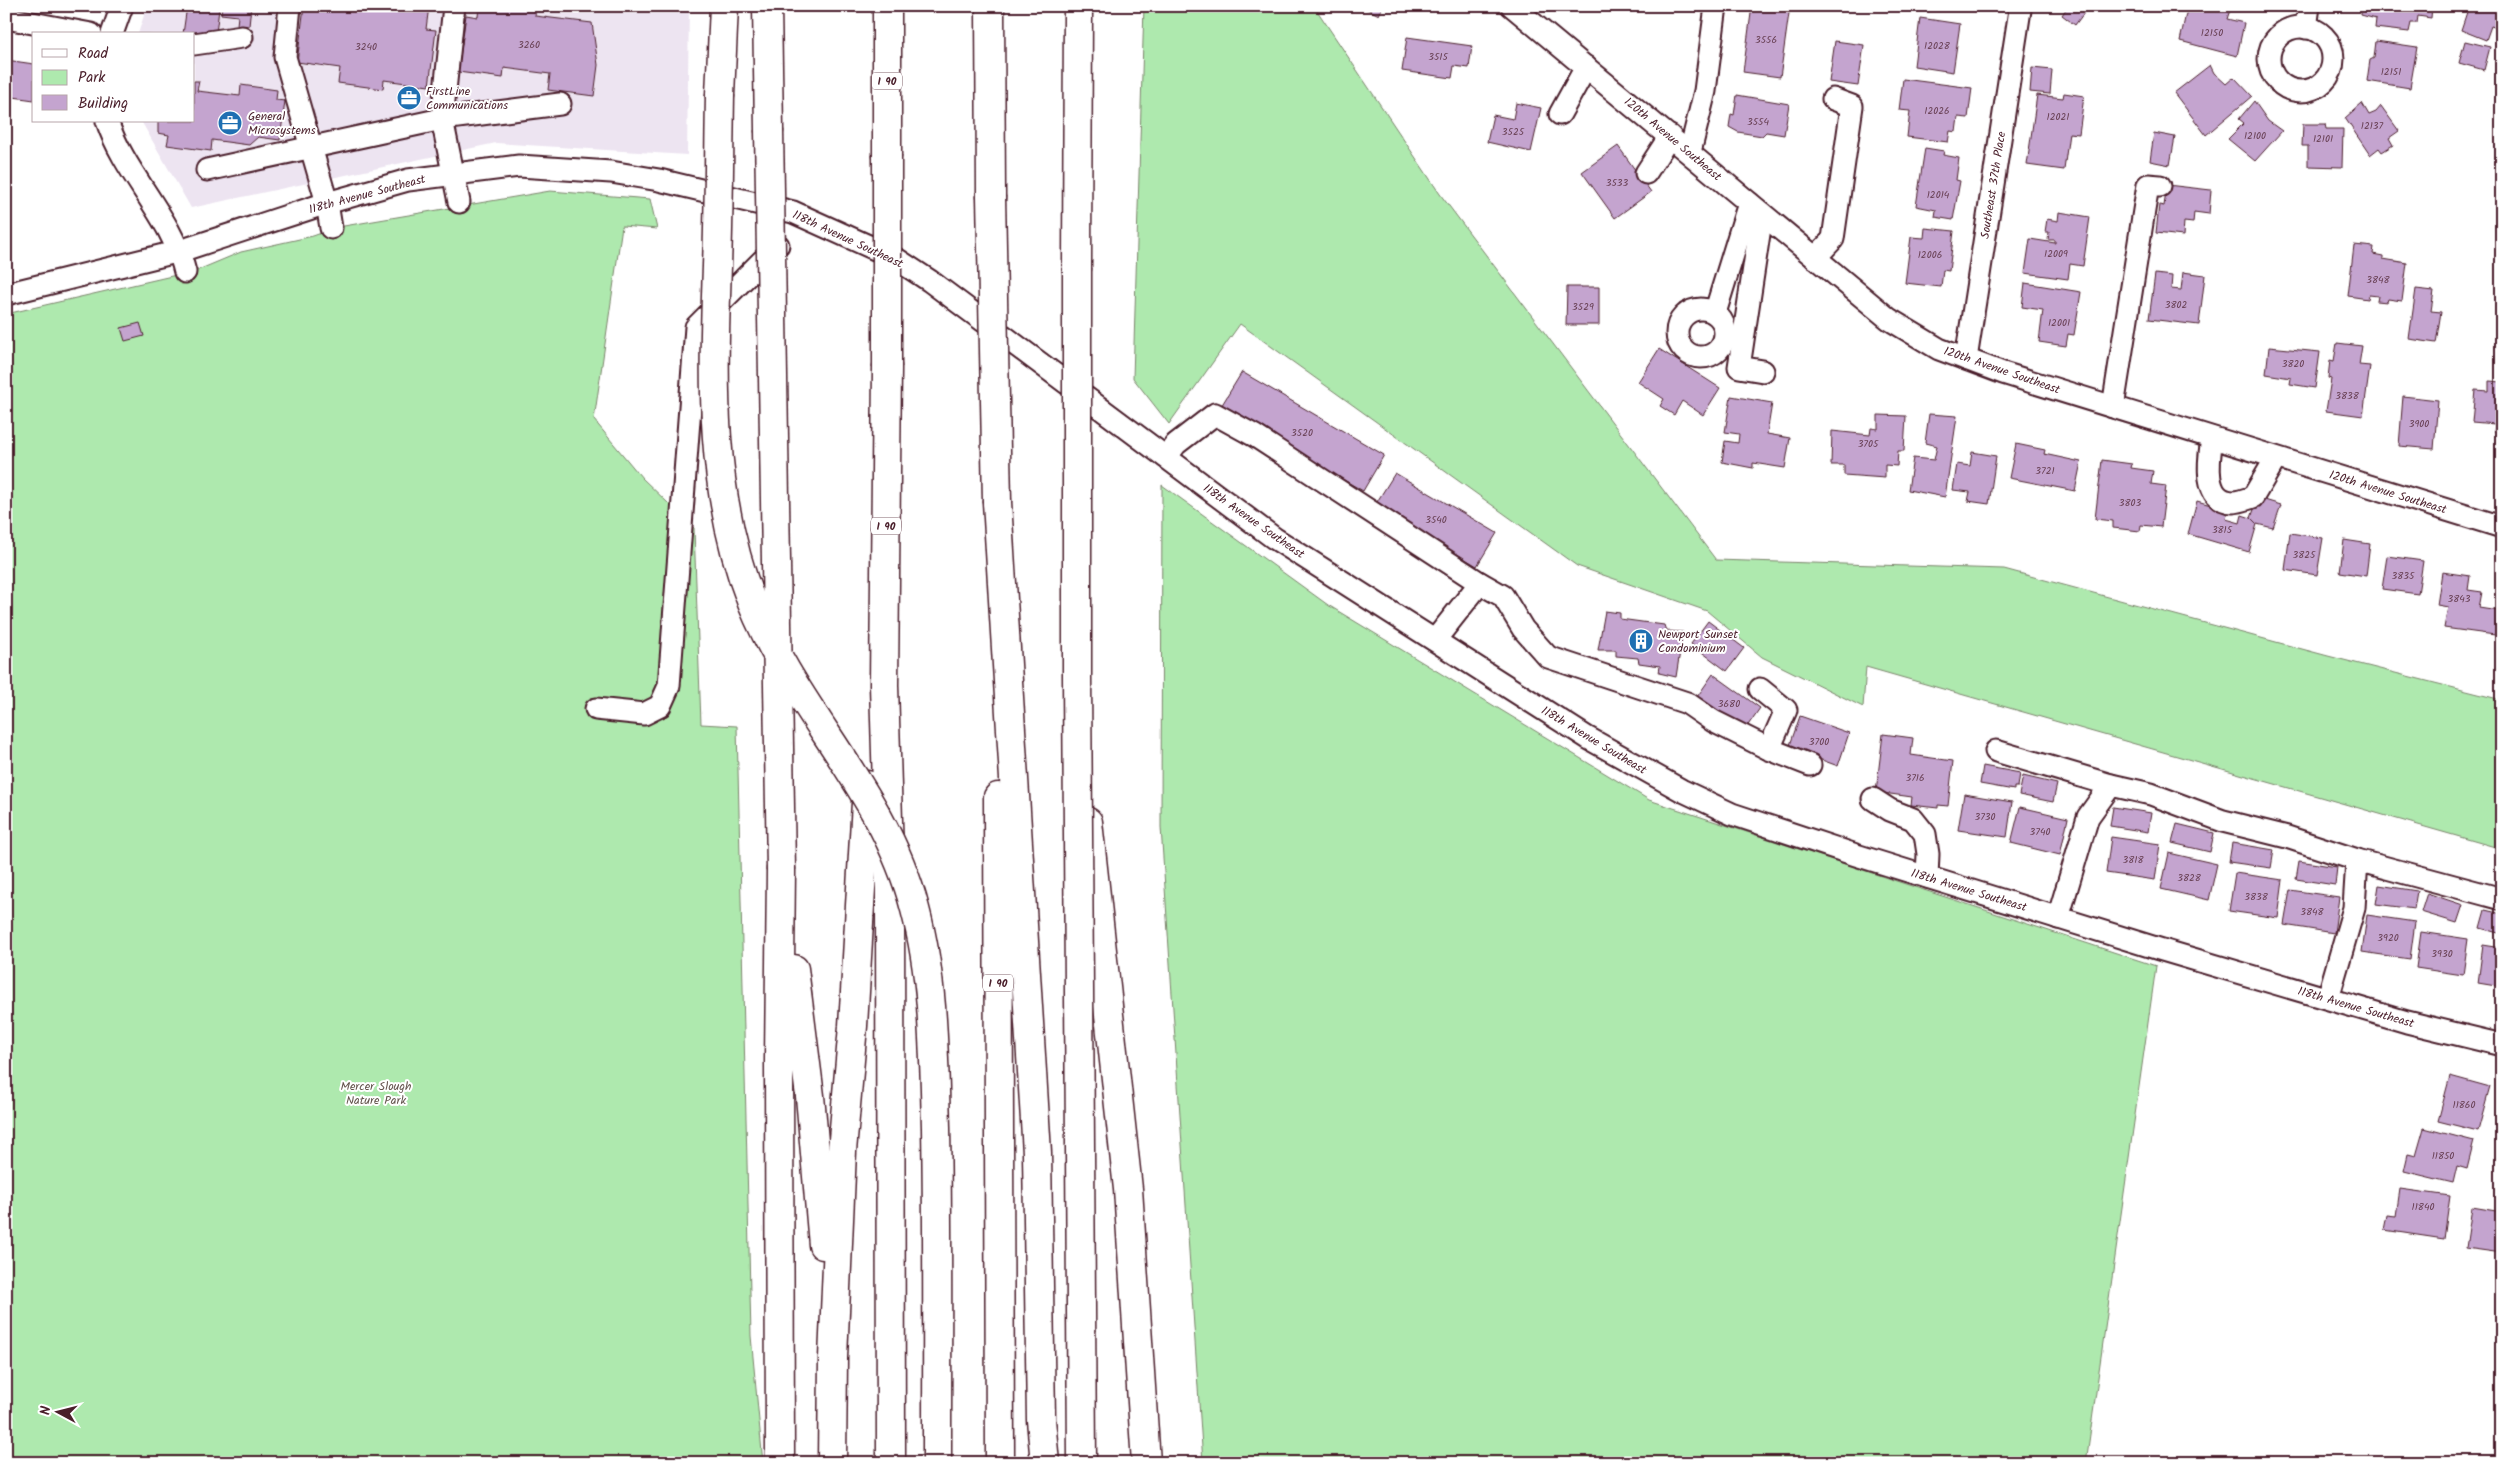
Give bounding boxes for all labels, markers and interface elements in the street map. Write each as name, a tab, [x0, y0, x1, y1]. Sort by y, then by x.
house number: 12150	[2201, 25, 2223, 41]
legend	[32, 32, 195, 122]
house number: 3556	[1755, 32, 1777, 48]
house number: 3260	[518, 37, 540, 53]
house number: 12028	[1924, 38, 1951, 54]
house number: 3240	[355, 39, 377, 55]
text: Road	[78, 42, 109, 66]
house number: 3515	[1428, 49, 1448, 65]
house number: 12151	[2381, 64, 2401, 80]
text: Park	[78, 66, 106, 90]
road number: I 90	[872, 72, 902, 90]
place label: FirstLine Communications	[426, 82, 508, 115]
office icon: FirstLine Communications	[396, 85, 422, 111]
text: Building	[78, 92, 128, 116]
street label: 120th Avenue Southeast	[1620, 93, 1726, 186]
house number: 12026	[1924, 103, 1950, 119]
place label: General Microsystems	[248, 107, 316, 140]
house number: 12021	[2047, 109, 2069, 125]
office icon: General Microsystems	[217, 110, 243, 136]
house number: 3554	[1747, 114, 1769, 130]
house number: 12137	[2361, 118, 2384, 134]
house number: 3525	[1502, 124, 1525, 140]
house number: 12100	[2244, 128, 2266, 144]
street label: Southeast 37th Place	[1976, 129, 2011, 240]
house number: 12101	[2313, 131, 2333, 147]
street label: 118th Avenue Southeast	[307, 170, 428, 219]
house number: 3533	[1606, 175, 1629, 191]
house number: 12014	[1927, 187, 1950, 203]
street label: 118th Avenue Southeast	[789, 205, 907, 274]
house number: 12009	[2044, 246, 2068, 262]
house number: 12006	[1918, 247, 1942, 263]
house number: 3848	[2366, 272, 2391, 288]
house number: 3802	[2165, 297, 2187, 313]
house number: 3529	[1572, 299, 1594, 315]
house number: 12001	[2048, 315, 2070, 331]
street label: 120th Avenue Southeast	[1941, 342, 2063, 399]
house number: 3820	[2282, 356, 2304, 372]
house number: 3838	[2335, 388, 2360, 404]
house number: 3900	[2409, 416, 2429, 432]
house number: 3520	[1291, 425, 1313, 441]
house number: 3705	[1858, 436, 1879, 452]
house number: 3721	[2035, 463, 2055, 479]
street label: 120th Avenue Southeast	[2327, 466, 2449, 520]
street label: 118th Avenue Southeast	[1199, 479, 1309, 564]
house number: 3803	[2119, 495, 2142, 511]
house number: 3540	[1425, 512, 1447, 528]
road number: I 90	[871, 518, 901, 534]
house number: 3815	[2212, 522, 2233, 538]
house number: 3825	[2293, 547, 2316, 563]
house number: 3835	[2392, 568, 2415, 584]
house number: 3843	[2448, 591, 2471, 607]
place label: Newport Sunset Condominium	[1658, 625, 1738, 658]
building icon: Newport Sunset Condominium	[1628, 628, 1654, 654]
house number: 3680	[1718, 696, 1740, 712]
street label: 118th Avenue Southeast	[1537, 701, 1650, 780]
house number: 3700	[1809, 734, 1829, 750]
house number: 3716	[1905, 770, 1925, 786]
house number: 3730	[1974, 809, 1996, 825]
house number: 3740	[2030, 824, 2050, 840]
house number: 3818	[2123, 852, 2144, 868]
street label: 118th Avenue Southeast	[1909, 864, 2029, 917]
house number: 3828	[2177, 870, 2202, 886]
house number: 3838	[2244, 889, 2269, 905]
house number: 3848	[2300, 904, 2325, 920]
house number: 3920	[2377, 930, 2399, 946]
house number: 3930	[2431, 946, 2453, 962]
road number: I 90	[983, 974, 1013, 991]
street label: 118th Avenue Southeast	[2295, 982, 2417, 1033]
park label: Mercer Slough Nature Park	[340, 1077, 412, 1110]
house number: 11860	[2453, 1097, 2475, 1113]
house number: 11850	[2432, 1148, 2454, 1164]
house number: 11840	[2412, 1199, 2434, 1215]
north arrow	[32, 1386, 82, 1436]
text: N	[35, 1405, 58, 1416]

